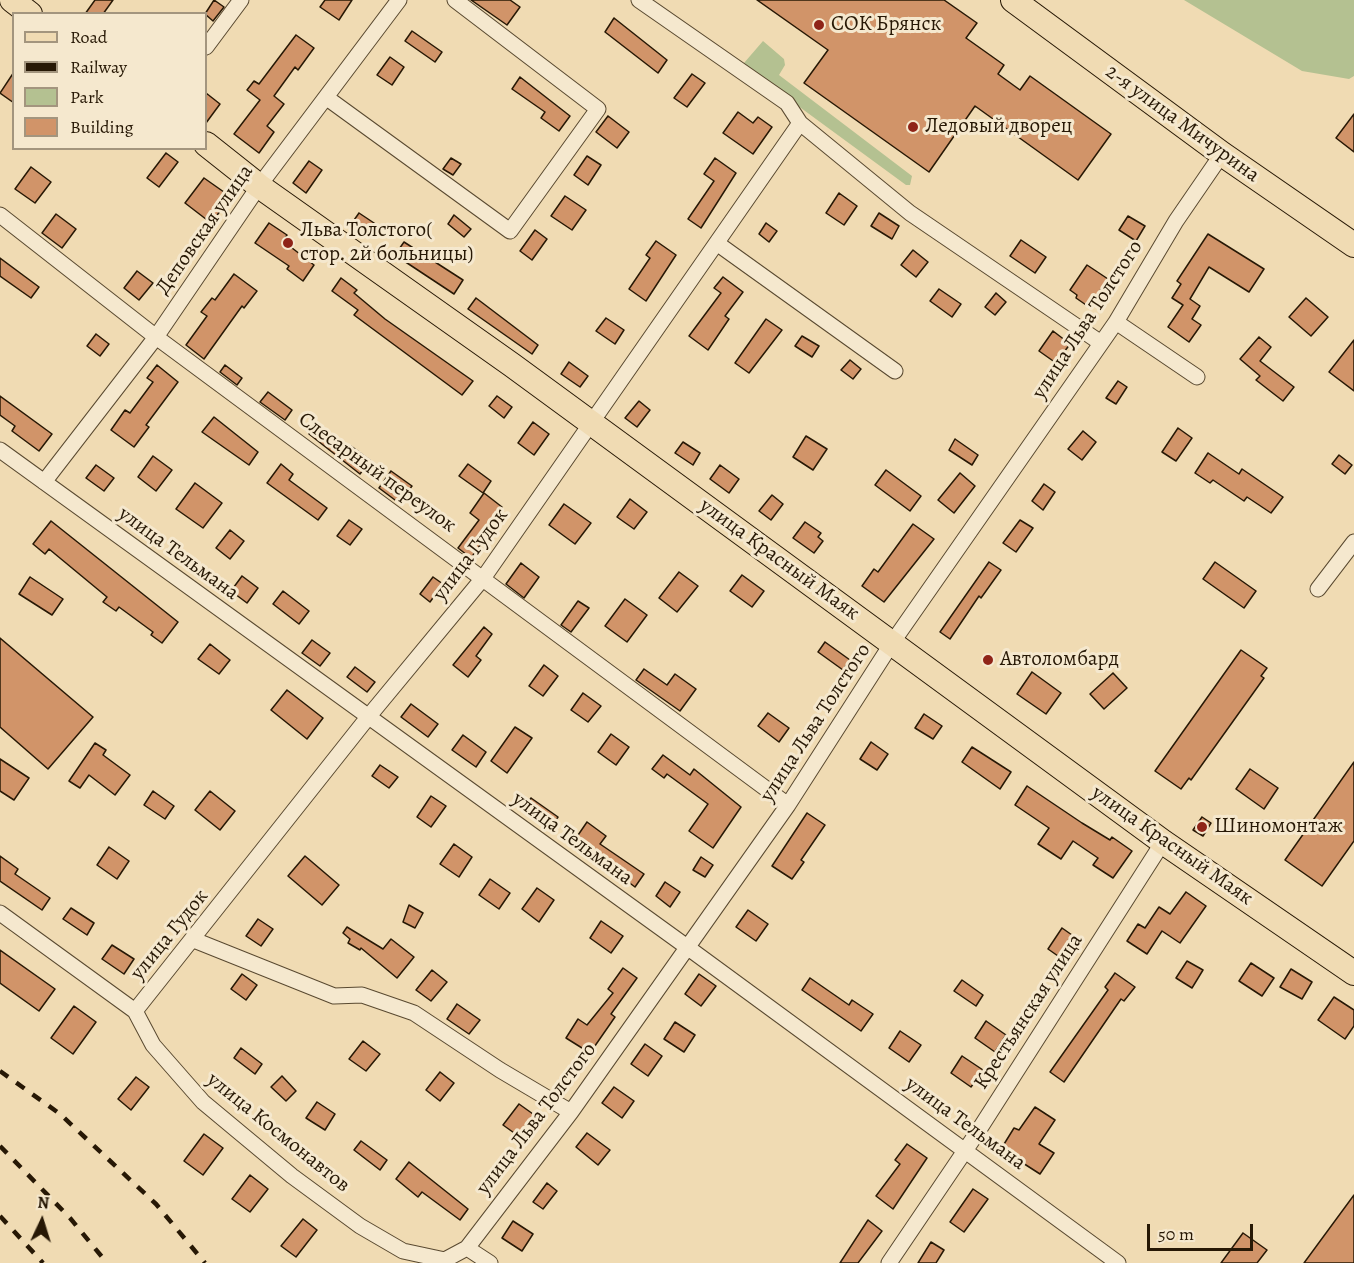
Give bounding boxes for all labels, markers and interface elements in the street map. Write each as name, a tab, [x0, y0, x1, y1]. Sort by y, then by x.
legend	[12, 12, 207, 150]
place label: СОК Брянск	[831, 12, 941, 38]
marker: СОК Брянск	[812, 18, 826, 32]
text: Road	[70, 25, 107, 49]
text: Railway	[70, 55, 127, 79]
street label: 2-я улица Мичурина	[1100, 60, 1264, 188]
text: Park	[70, 85, 104, 109]
place label: Ледовый дворец	[925, 114, 1072, 140]
text: Building	[70, 115, 134, 139]
marker: Ледовый дворец	[906, 120, 920, 134]
street label: Деповская улица	[151, 160, 259, 300]
place label: Льва Толстого( стор. 2й больницы)	[300, 218, 473, 268]
marker: Льва Толстого( стор. 2й больницы)	[281, 236, 295, 250]
street label: улица Льва Толстого	[1027, 236, 1149, 404]
street label: Слесарный переулок	[293, 407, 461, 539]
street label: улица Красный Маяк	[694, 494, 864, 626]
street label: улица Тельмана	[113, 502, 243, 606]
street label: улица Гудок	[428, 504, 514, 606]
street label: улица Льва Толстого	[755, 639, 877, 807]
place label: Автоломбард	[1000, 647, 1119, 673]
marker: Автоломбард	[981, 653, 995, 667]
street label: улица Красный Маяк	[1086, 781, 1258, 911]
street label: улица Тельмана	[507, 787, 637, 891]
place label: Шиномонтаж	[1214, 814, 1343, 840]
marker: Шиномонтаж	[1195, 820, 1209, 834]
street label: улица Гудок	[126, 885, 214, 985]
street label: Крестьянская улица	[969, 929, 1089, 1095]
street label: улица Льва Толстого	[472, 1038, 602, 1200]
street label: улица Космонавтов	[201, 1068, 355, 1198]
street label: улица Тельмана	[900, 1072, 1030, 1176]
north arrow	[12, 1191, 72, 1251]
text: N	[37, 1192, 50, 1214]
scale bar	[1150, 1212, 1256, 1250]
text: 50 m	[1158, 1222, 1194, 1246]

